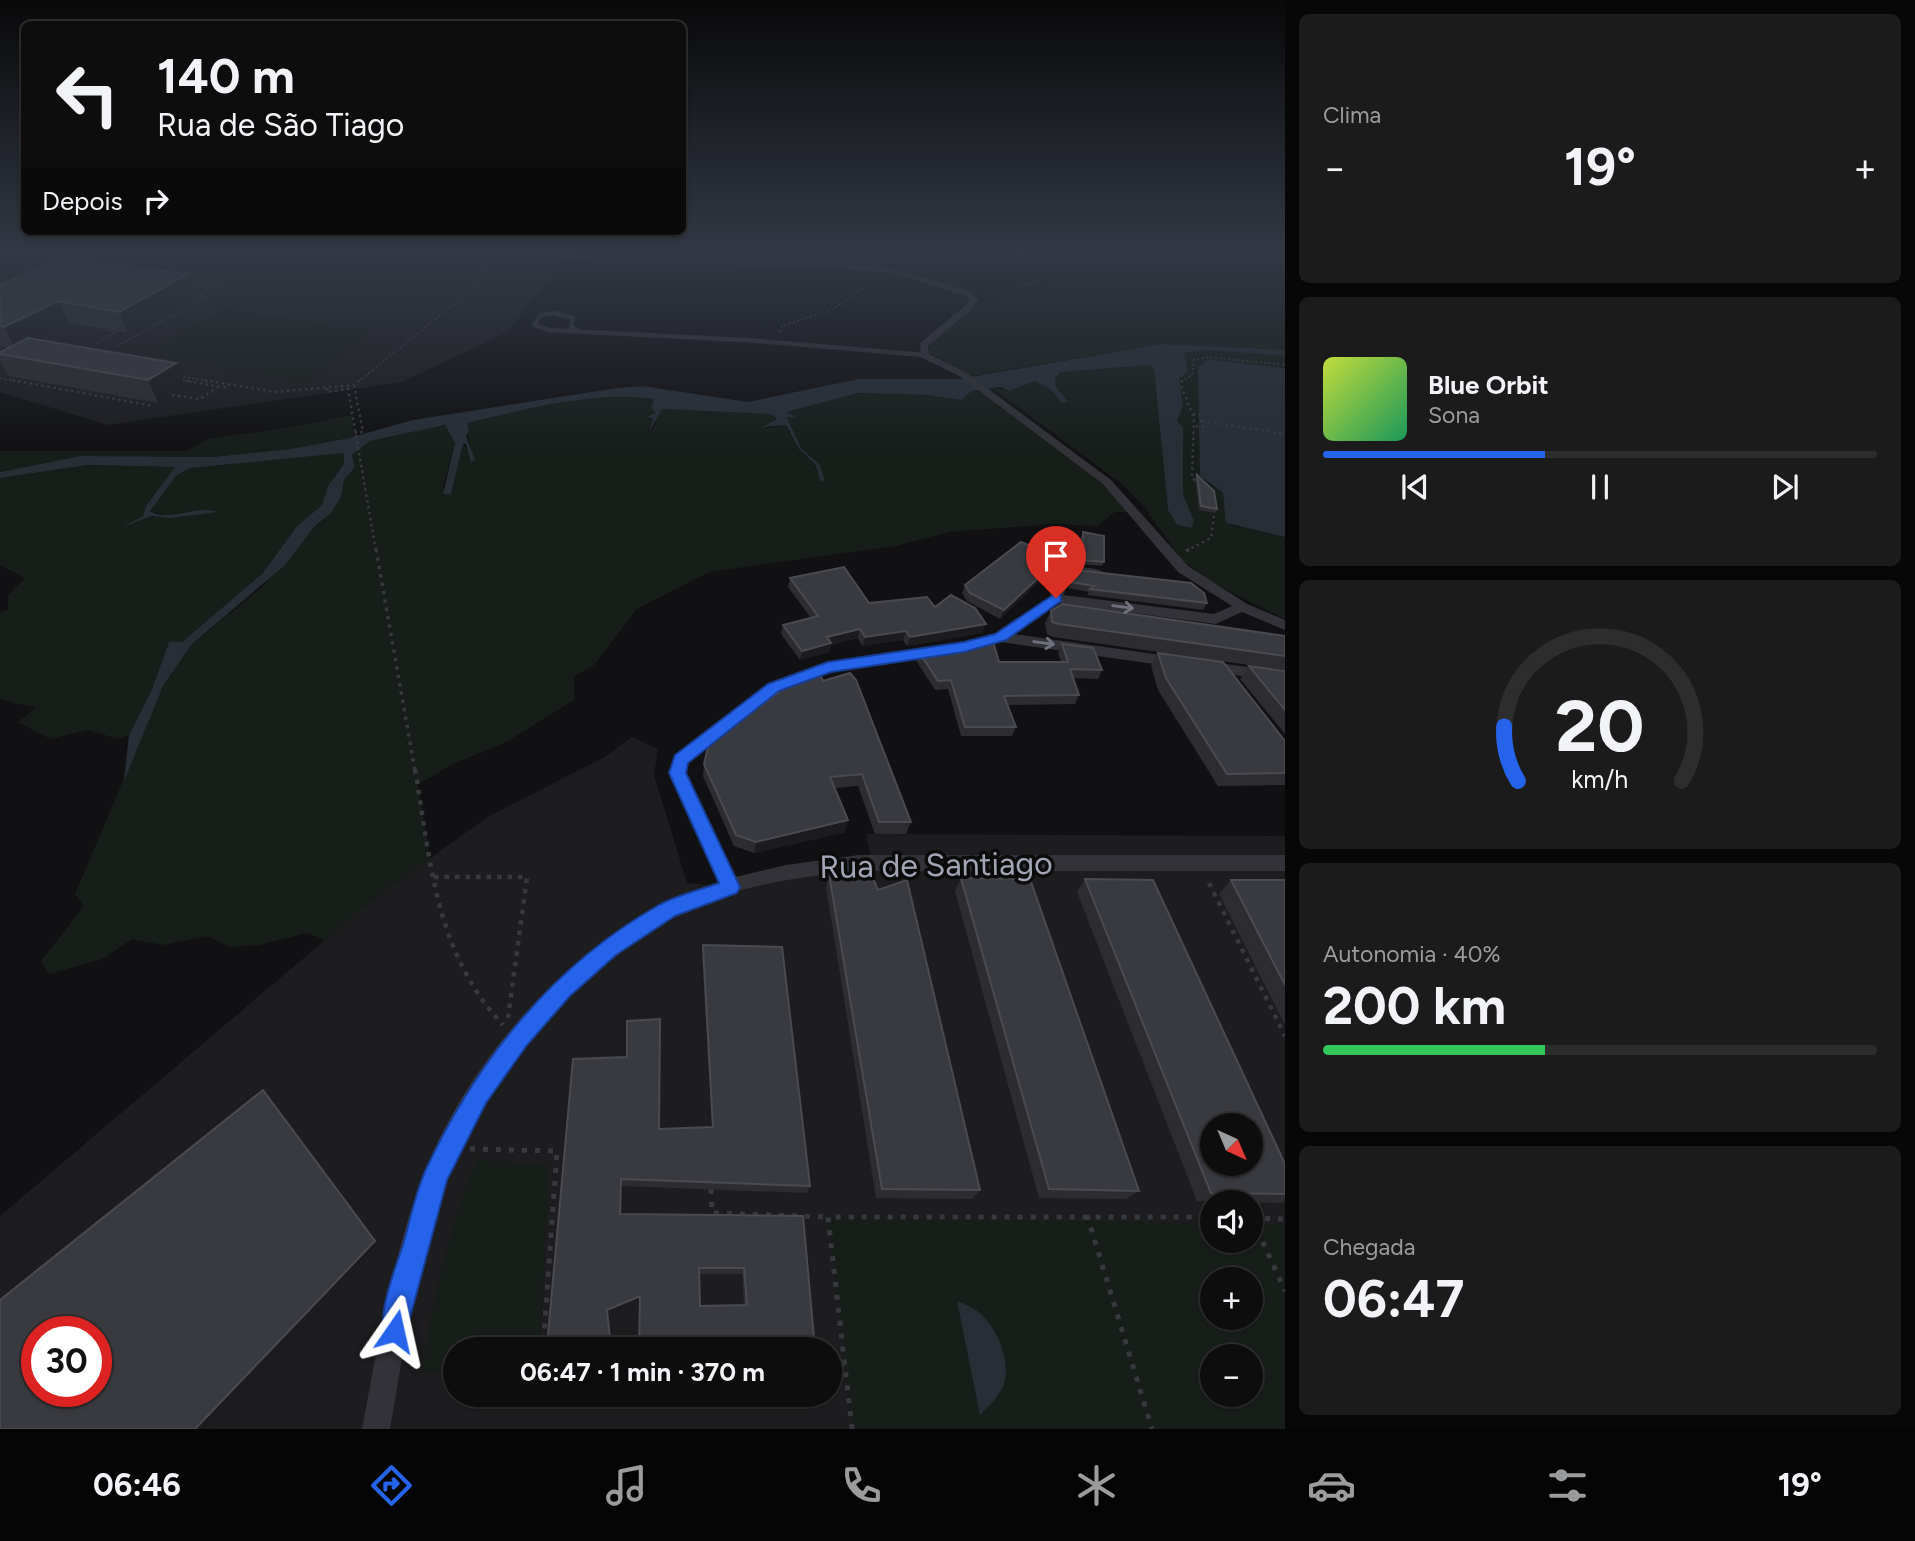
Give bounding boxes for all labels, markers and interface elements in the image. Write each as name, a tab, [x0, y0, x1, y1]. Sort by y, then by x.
text: 140 m	[157, 46, 295, 105]
icon: left	[42, 49, 133, 140]
text: Clima	[1323, 101, 1381, 129]
text: Rua de São Tiago	[157, 106, 404, 144]
text: 19°	[1564, 136, 1636, 198]
text: −	[1323, 145, 1347, 191]
text: +	[1853, 145, 1877, 191]
icon: right	[137, 182, 175, 220]
text: Depois	[42, 185, 123, 217]
text: Blue Orbit	[1428, 369, 1549, 401]
text: Sona	[1428, 401, 1480, 429]
icon: previous	[1396, 468, 1434, 506]
icon: pause	[1581, 468, 1619, 506]
icon: next	[1766, 468, 1804, 506]
pin	[1026, 526, 1086, 598]
icon: arrive	[1037, 537, 1075, 575]
one-way arrow	[1112, 600, 1134, 613]
one-way arrow	[1032, 637, 1055, 650]
text: 20	[1555, 682, 1645, 769]
text: km/h	[1571, 763, 1629, 793]
street label: Rua de Santiago	[819, 844, 1053, 886]
text: Autonomia · 40%	[1323, 940, 1501, 968]
text: 200 km	[1323, 975, 1506, 1037]
north arrow	[1200, 1113, 1264, 1176]
map controls	[1200, 1113, 1263, 1407]
button: sound	[1200, 1190, 1263, 1253]
text: Chegada	[1323, 1233, 1415, 1261]
button: +	[1200, 1267, 1263, 1330]
text: 06:47	[1323, 1268, 1464, 1330]
position arrow	[358, 1294, 432, 1368]
speed limit sign: 30	[21, 1316, 112, 1407]
button: −	[1200, 1344, 1263, 1407]
text: 06:47 · 1 min · 370 m	[520, 1356, 765, 1388]
icon: directions	[367, 1461, 416, 1510]
icon: music	[602, 1461, 651, 1510]
icon: phone	[837, 1461, 886, 1510]
icon: climate	[1072, 1461, 1121, 1510]
icon: car	[1307, 1461, 1356, 1510]
icon: filters	[1543, 1461, 1592, 1510]
text: 06:46	[93, 1466, 181, 1504]
text: 19°	[1778, 1466, 1822, 1504]

